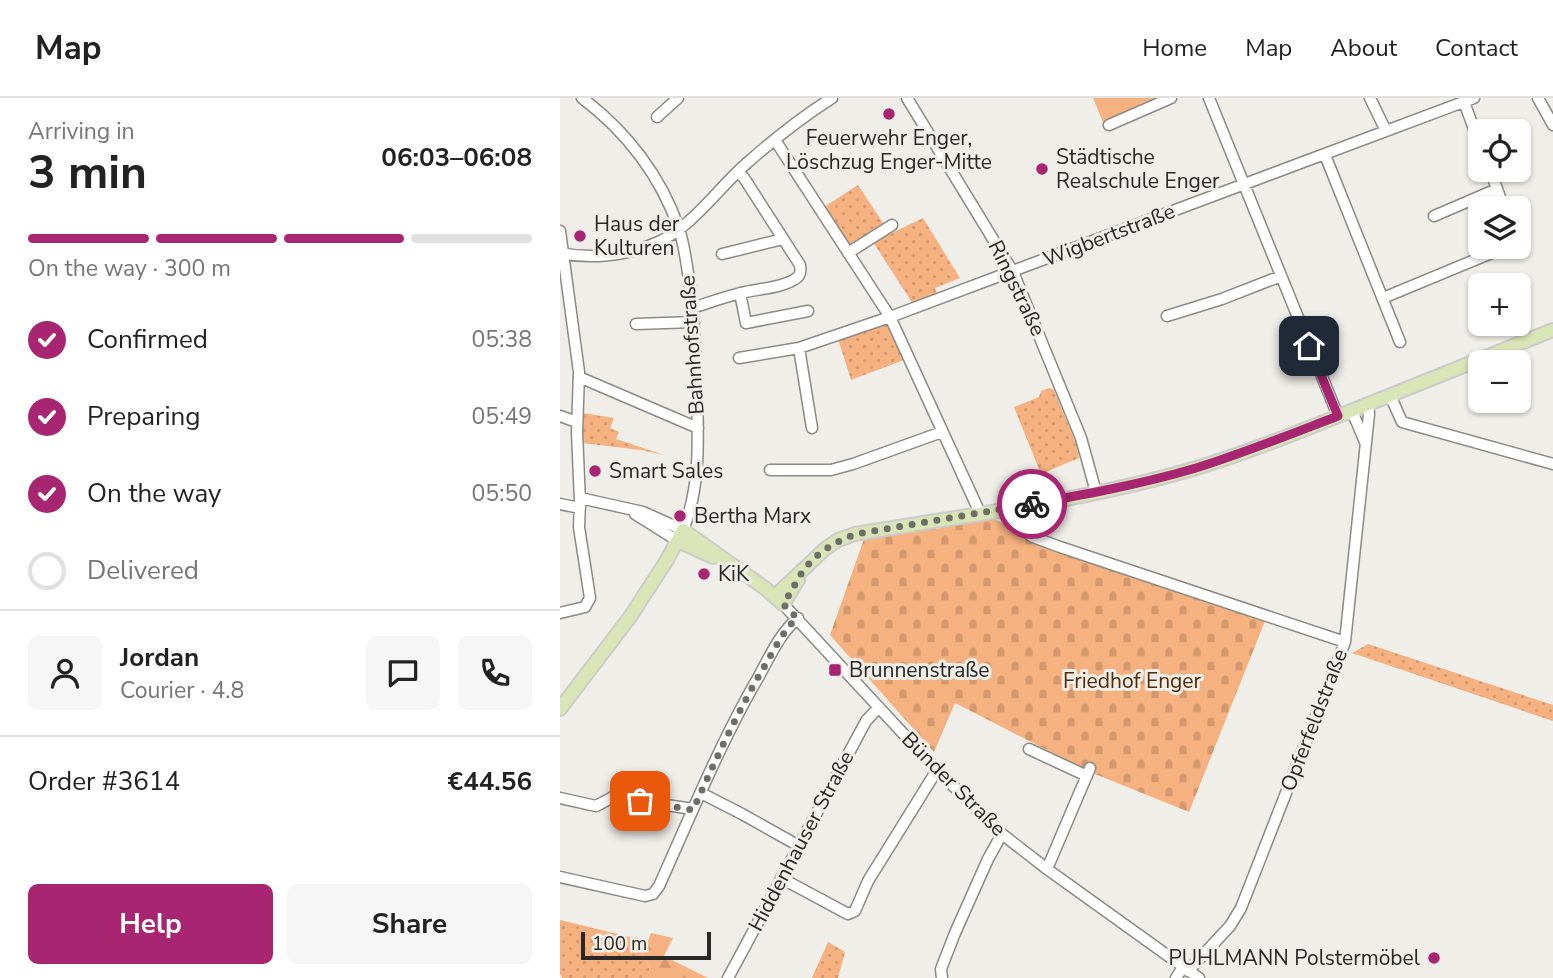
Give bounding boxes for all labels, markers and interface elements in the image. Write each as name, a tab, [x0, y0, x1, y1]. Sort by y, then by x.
text: Map	[35, 26, 102, 71]
text: Home	[1142, 32, 1207, 64]
text: Map	[1245, 32, 1292, 64]
text: About	[1330, 32, 1397, 64]
text: Contact	[1435, 32, 1518, 64]
marker: Feuerwehr Enger, Löschzug Enger-Mitte	[881, 106, 897, 122]
text: Arriving in	[28, 116, 135, 147]
map controls	[1468, 119, 1531, 413]
button: locate	[1468, 119, 1531, 182]
place label: Feuerwehr Enger, Löschzug Enger-Mitte	[786, 124, 992, 176]
text: 06:03–06:08	[381, 140, 532, 175]
text: 3 min	[28, 141, 147, 204]
place label: Städtische Realschule Enger	[1056, 143, 1220, 195]
marker: Städtische Realschule Enger	[1034, 161, 1050, 177]
button: layers	[1468, 196, 1531, 259]
street label: Wigbertstraße	[1039, 197, 1179, 273]
place label: Haus der Kulturen	[594, 210, 680, 262]
marker: Haus der Kulturen	[572, 228, 588, 244]
street label: Ringstraße	[982, 236, 1052, 340]
text: On the way · 300 m	[28, 253, 231, 284]
button: +	[1468, 273, 1531, 336]
street label: Bahnhofstraße	[673, 274, 711, 416]
pin	[1279, 316, 1339, 376]
icon: check	[28, 321, 66, 359]
text: Confirmed	[87, 322, 208, 357]
text: 05:38	[472, 324, 532, 355]
icon: home	[1290, 327, 1328, 365]
button: −	[1468, 350, 1531, 413]
icon: check	[28, 398, 66, 436]
text: Preparing	[87, 399, 200, 434]
text: 05:49	[472, 401, 532, 432]
place label: Smart Sales	[609, 457, 723, 485]
marker: Smart Sales	[587, 463, 603, 479]
courier	[997, 469, 1067, 539]
icon: check	[28, 475, 66, 513]
text: On the way	[87, 476, 221, 511]
text: 05:50	[472, 478, 532, 509]
icon: bike	[1013, 485, 1051, 523]
place label: Bertha Marx	[694, 502, 811, 530]
marker: Bertha Marx	[672, 508, 688, 524]
text: Delivered	[87, 553, 199, 588]
place label: KiK	[718, 560, 750, 588]
marker: KiK	[696, 566, 712, 582]
button: person	[28, 636, 102, 710]
button: chat	[366, 636, 440, 710]
button: phone	[458, 636, 532, 710]
text: Jordan	[120, 640, 199, 675]
street label: Opferfeldstraße	[1274, 645, 1354, 795]
place label: Brunnenstraße	[849, 656, 989, 684]
marker: Brunnenstraße	[827, 662, 843, 678]
park label: Friedhof Enger	[1063, 667, 1202, 695]
text: Courier · 4.8	[120, 675, 244, 706]
street label: Bünder Straße	[896, 726, 1012, 842]
street label: Hiddenhauser Straße	[742, 746, 860, 936]
text: Order #3614	[28, 764, 180, 799]
text: €44.56	[448, 764, 532, 799]
pin	[610, 771, 670, 831]
icon: bag	[621, 782, 659, 820]
button: Help	[28, 884, 273, 964]
button: Share	[287, 884, 532, 964]
scale bar	[581, 929, 710, 961]
text: 100 m	[592, 931, 647, 957]
place label: PUHLMANN Polstermöbel	[1168, 944, 1421, 972]
marker: PUHLMANN Polstermöbel	[1426, 950, 1442, 966]

